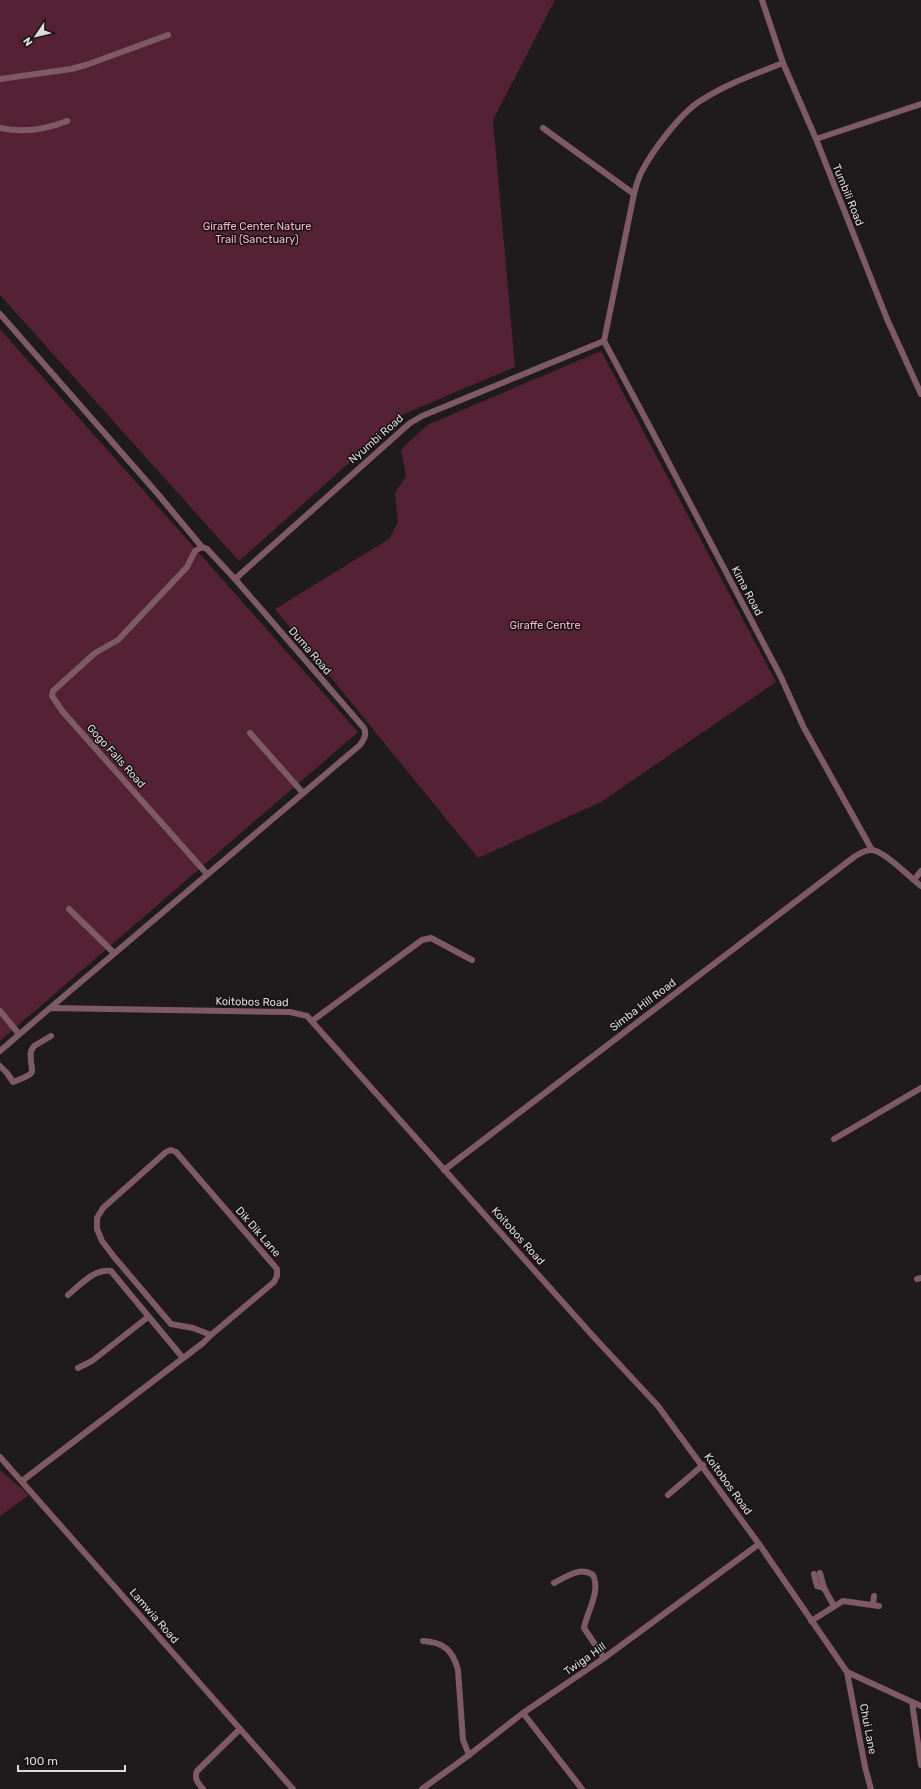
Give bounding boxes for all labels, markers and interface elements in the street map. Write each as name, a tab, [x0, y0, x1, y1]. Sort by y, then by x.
north arrow	[16, 16, 56, 56]
text: N	[21, 34, 36, 48]
street label: Tumbili Road	[830, 162, 866, 228]
park label: Giraffe Center Nature Trail (Sanctuary)	[203, 220, 311, 246]
street label: Nyumbi Road	[346, 412, 406, 466]
street label: Kima Road	[729, 564, 765, 618]
park label: Giraffe Centre	[509, 619, 581, 632]
street label: Duma Road	[286, 625, 334, 677]
street label: Gogo Falls Road	[84, 721, 148, 791]
street label: Simba Hill Road	[607, 976, 679, 1034]
street label: Koitobos Road	[215, 995, 289, 1009]
street label: Dik Dik Lane	[233, 1204, 283, 1260]
street label: Koitobos Road	[489, 1204, 547, 1268]
street label: Koitobos Road	[701, 1451, 755, 1517]
street label: Lamwia Road	[127, 1586, 181, 1646]
street label: Twiga Hill	[562, 1640, 608, 1678]
street label: Chui Lane	[857, 1703, 879, 1755]
scale bar	[18, 1747, 125, 1773]
text: 100 m	[24, 1754, 58, 1768]

